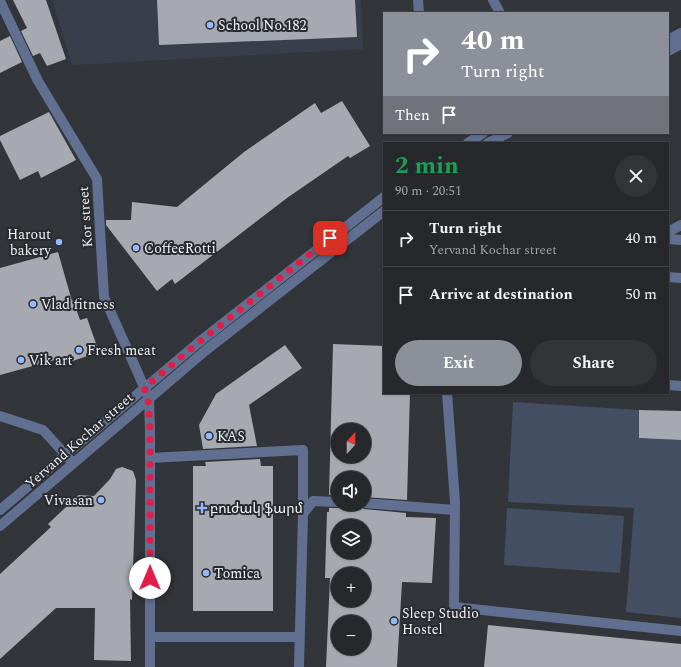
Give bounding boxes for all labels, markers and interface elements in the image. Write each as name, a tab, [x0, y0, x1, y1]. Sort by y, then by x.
place label: School No.182	[218, 15, 306, 36]
text: 40 m	[461, 19, 525, 62]
marker: School No.182	[205, 20, 215, 30]
icon: right	[395, 28, 447, 80]
text: Turn right	[461, 58, 544, 85]
text: Then	[395, 104, 430, 127]
icon: arrive	[438, 104, 460, 126]
text: 2 min	[395, 148, 459, 184]
button: close	[615, 155, 657, 197]
text: 90 m · 20:51	[395, 181, 461, 201]
street label: Kor street	[73, 186, 98, 248]
text: Turn right	[429, 217, 502, 240]
pin	[313, 221, 347, 255]
place label: Harout bakery	[7, 224, 52, 261]
icon: arrive	[319, 227, 341, 249]
text: 40 m	[625, 227, 657, 250]
icon: right	[395, 228, 417, 250]
marker: Harout bakery	[54, 237, 64, 247]
place label: CoffeeRotti	[144, 238, 216, 259]
text: Yervand Kochar street	[429, 240, 557, 260]
marker: CoffeeRotti	[131, 243, 141, 253]
text: Arrive at destination	[429, 283, 573, 306]
text: 50 m	[625, 283, 657, 306]
icon: arrive	[395, 284, 417, 306]
place label: Vlad fitness	[41, 294, 115, 315]
marker: Vlad fitness	[28, 299, 38, 309]
place label: Fresh meat	[87, 340, 156, 361]
button: Exit	[395, 340, 522, 386]
button: Share	[530, 340, 657, 386]
marker: Fresh meat	[74, 345, 84, 355]
place label: Vik art	[29, 350, 72, 371]
marker: Vik art	[16, 355, 26, 365]
street label: Yervand Kochar street	[21, 387, 138, 493]
north arrow	[331, 423, 371, 463]
map controls	[331, 423, 371, 655]
place label: KAS	[217, 426, 245, 447]
marker: KAS	[204, 431, 214, 441]
button: sound	[331, 471, 371, 511]
place label: Vivasan	[44, 490, 93, 511]
marker: Vivasan	[96, 495, 106, 505]
place label: բուժակ ֆարմ	[210, 498, 303, 519]
marker: բուժակ ֆարմ	[197, 503, 207, 513]
button: layers	[331, 519, 371, 559]
position arrow	[129, 557, 171, 599]
place label: Tomica	[214, 563, 260, 584]
button: +	[331, 567, 371, 607]
marker: Tomica	[201, 568, 211, 578]
place label: Sleep Studio Hostel	[402, 603, 479, 640]
button: −	[331, 615, 371, 655]
marker: Sleep Studio Hostel	[389, 616, 399, 626]

